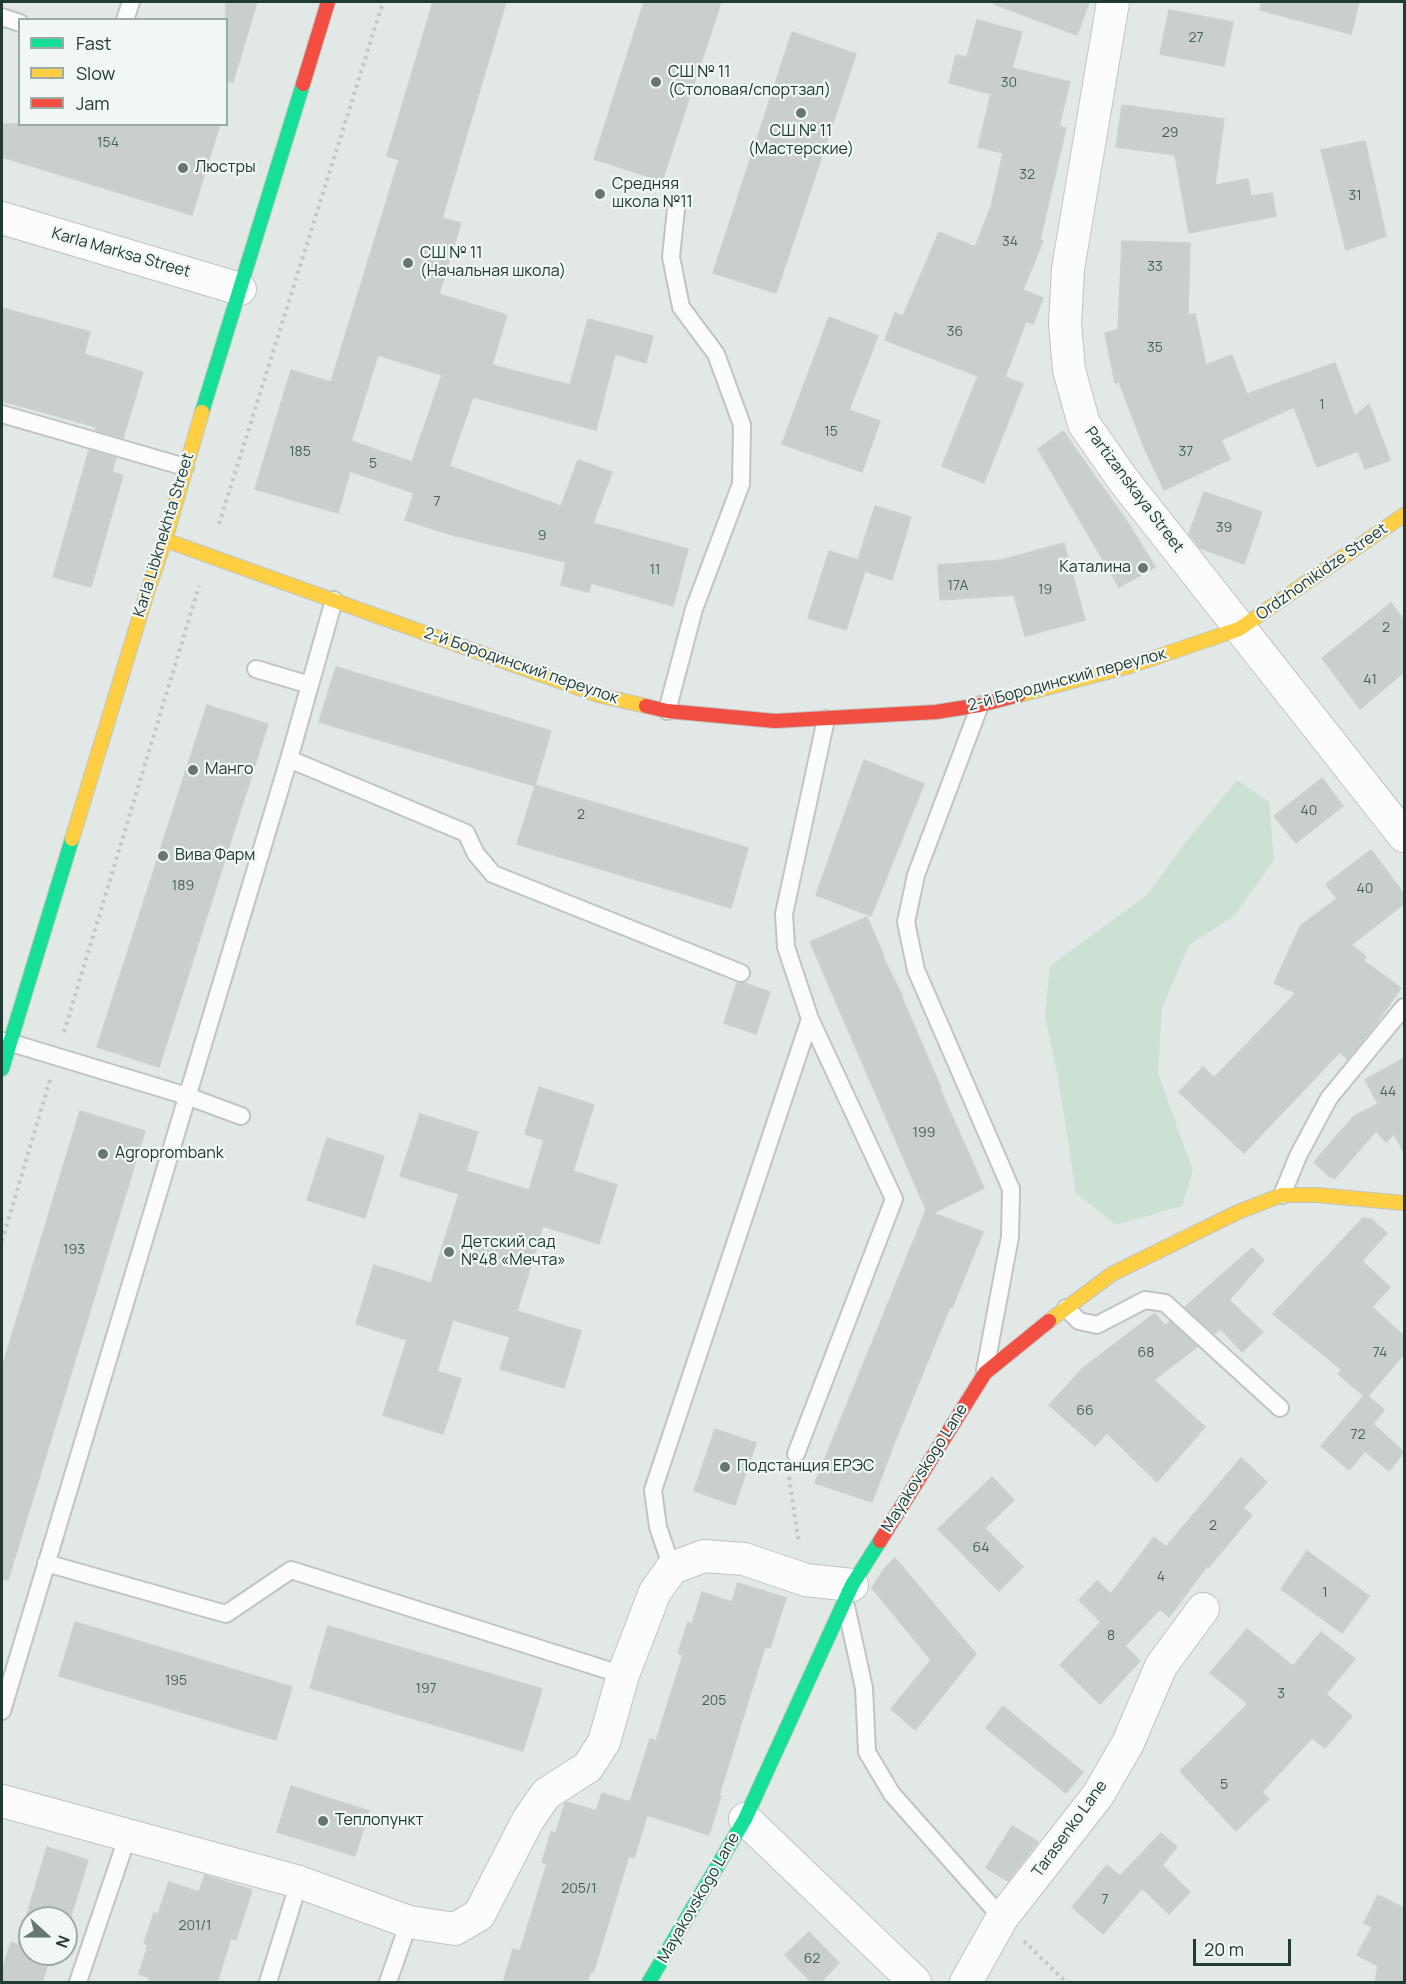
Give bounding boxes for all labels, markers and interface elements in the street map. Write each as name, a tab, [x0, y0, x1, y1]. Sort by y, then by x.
legend	[18, 18, 228, 126]
house number: 27	[1188, 30, 1204, 46]
text: Fast	[76, 31, 111, 55]
text: Slow	[76, 61, 115, 85]
place label: СШ № 11 (Столовая/спортзал)	[668, 63, 831, 101]
marker: СШ № 11 (Столовая/спортзал)	[649, 75, 663, 89]
house number: 30	[1001, 75, 1017, 91]
text: Jam	[76, 91, 110, 115]
marker: СШ № 11 (Мастерские)	[794, 106, 808, 120]
place label: СШ № 11 (Мастерские)	[748, 122, 854, 160]
house number: 29	[1162, 125, 1178, 141]
house number: 154	[97, 135, 119, 151]
place label: Люстры	[195, 158, 256, 178]
marker: Люстры	[176, 161, 190, 175]
house number: 32	[1019, 167, 1035, 183]
place label: Средняя школа №11	[612, 175, 693, 213]
marker: Средняя школа №11	[593, 187, 607, 201]
house number: 31	[1348, 188, 1362, 204]
street label: Karla Marksa Street	[49, 224, 193, 282]
house number: 34	[1002, 234, 1018, 250]
place label: СШ № 11 (Начальная школа)	[420, 244, 566, 282]
marker: СШ № 11 (Начальная школа)	[401, 256, 415, 270]
house number: 33	[1147, 259, 1163, 275]
house number: 36	[947, 324, 963, 340]
house number: 35	[1147, 340, 1163, 356]
house number: 1	[1319, 397, 1325, 413]
street label: Partizanskaya Street	[1080, 423, 1188, 557]
house number: 15	[824, 424, 838, 440]
house number: 185	[289, 444, 311, 460]
house number: 37	[1179, 444, 1193, 460]
street label: Karla Libknekhta Street	[130, 450, 198, 620]
house number: 5	[369, 456, 377, 472]
house number: 7	[433, 494, 441, 510]
street label: Ordzhonikidze Street	[1253, 519, 1391, 625]
house number: 39	[1216, 520, 1232, 536]
house number: 9	[538, 528, 546, 544]
place label: Каталина	[1059, 558, 1131, 578]
marker: Каталина	[1136, 561, 1150, 575]
house number: 11	[650, 562, 660, 578]
house number: 17А	[948, 578, 968, 594]
house number: 19	[1038, 582, 1052, 598]
house number: 2	[1382, 620, 1390, 636]
street label: 2-й Бородинский переулок	[421, 624, 621, 708]
street label: 2-й Бородинский переулок	[966, 644, 1168, 716]
house number: 41	[1363, 672, 1377, 688]
place label: Манго	[205, 760, 254, 780]
marker: Манго	[186, 763, 200, 777]
house number: 40	[1301, 803, 1317, 819]
house number: 2	[577, 807, 585, 823]
place label: Вива Фарм	[175, 846, 255, 866]
marker: Вива Фарм	[156, 849, 170, 863]
house number: 189	[172, 878, 194, 894]
house number: 40	[1357, 881, 1373, 897]
house number: 44	[1380, 1084, 1396, 1100]
house number: 199	[913, 1125, 935, 1141]
place label: Agroprombank	[115, 1144, 224, 1164]
marker: Agroprombank	[96, 1147, 110, 1161]
place label: Детский сад №48 «Мечта»	[461, 1233, 566, 1271]
house number: 193	[63, 1242, 85, 1258]
marker: Детский сад №48 «Мечта»	[442, 1245, 456, 1259]
house number: 68	[1138, 1345, 1154, 1361]
house number: 74	[1373, 1345, 1387, 1361]
street label: Mayakovskogo Lane	[878, 1400, 972, 1536]
house number: 66	[1076, 1403, 1094, 1419]
house number: 72	[1350, 1427, 1366, 1443]
place label: Подстанция ЕРЭС	[737, 1457, 874, 1477]
marker: Подстанция ЕРЭС	[718, 1460, 732, 1474]
house number: 2	[1209, 1518, 1217, 1534]
house number: 64	[973, 1540, 989, 1556]
house number: 4	[1157, 1569, 1165, 1585]
house number: 1	[1322, 1585, 1328, 1601]
house number: 8	[1107, 1628, 1115, 1644]
house number: 195	[165, 1673, 187, 1689]
house number: 197	[416, 1681, 436, 1697]
house number: 3	[1277, 1686, 1285, 1702]
house number: 205	[702, 1693, 726, 1709]
street label: Tarasenko Lane	[1028, 1777, 1112, 1881]
house number: 5	[1220, 1777, 1228, 1793]
place label: Теплопункт	[335, 1811, 424, 1831]
marker: Теплопункт	[316, 1814, 330, 1828]
street label: Mayakovskogo Lane	[654, 1829, 744, 1967]
house number: 205/1	[561, 1881, 597, 1897]
house number: 7	[1101, 1892, 1109, 1908]
north arrow	[18, 1906, 78, 1966]
house number: 201/1	[179, 1918, 211, 1934]
scale bar	[1196, 1927, 1294, 1965]
text: N	[51, 1932, 75, 1951]
text: 20 m	[1204, 1937, 1244, 1961]
house number: 62	[804, 1951, 820, 1967]

